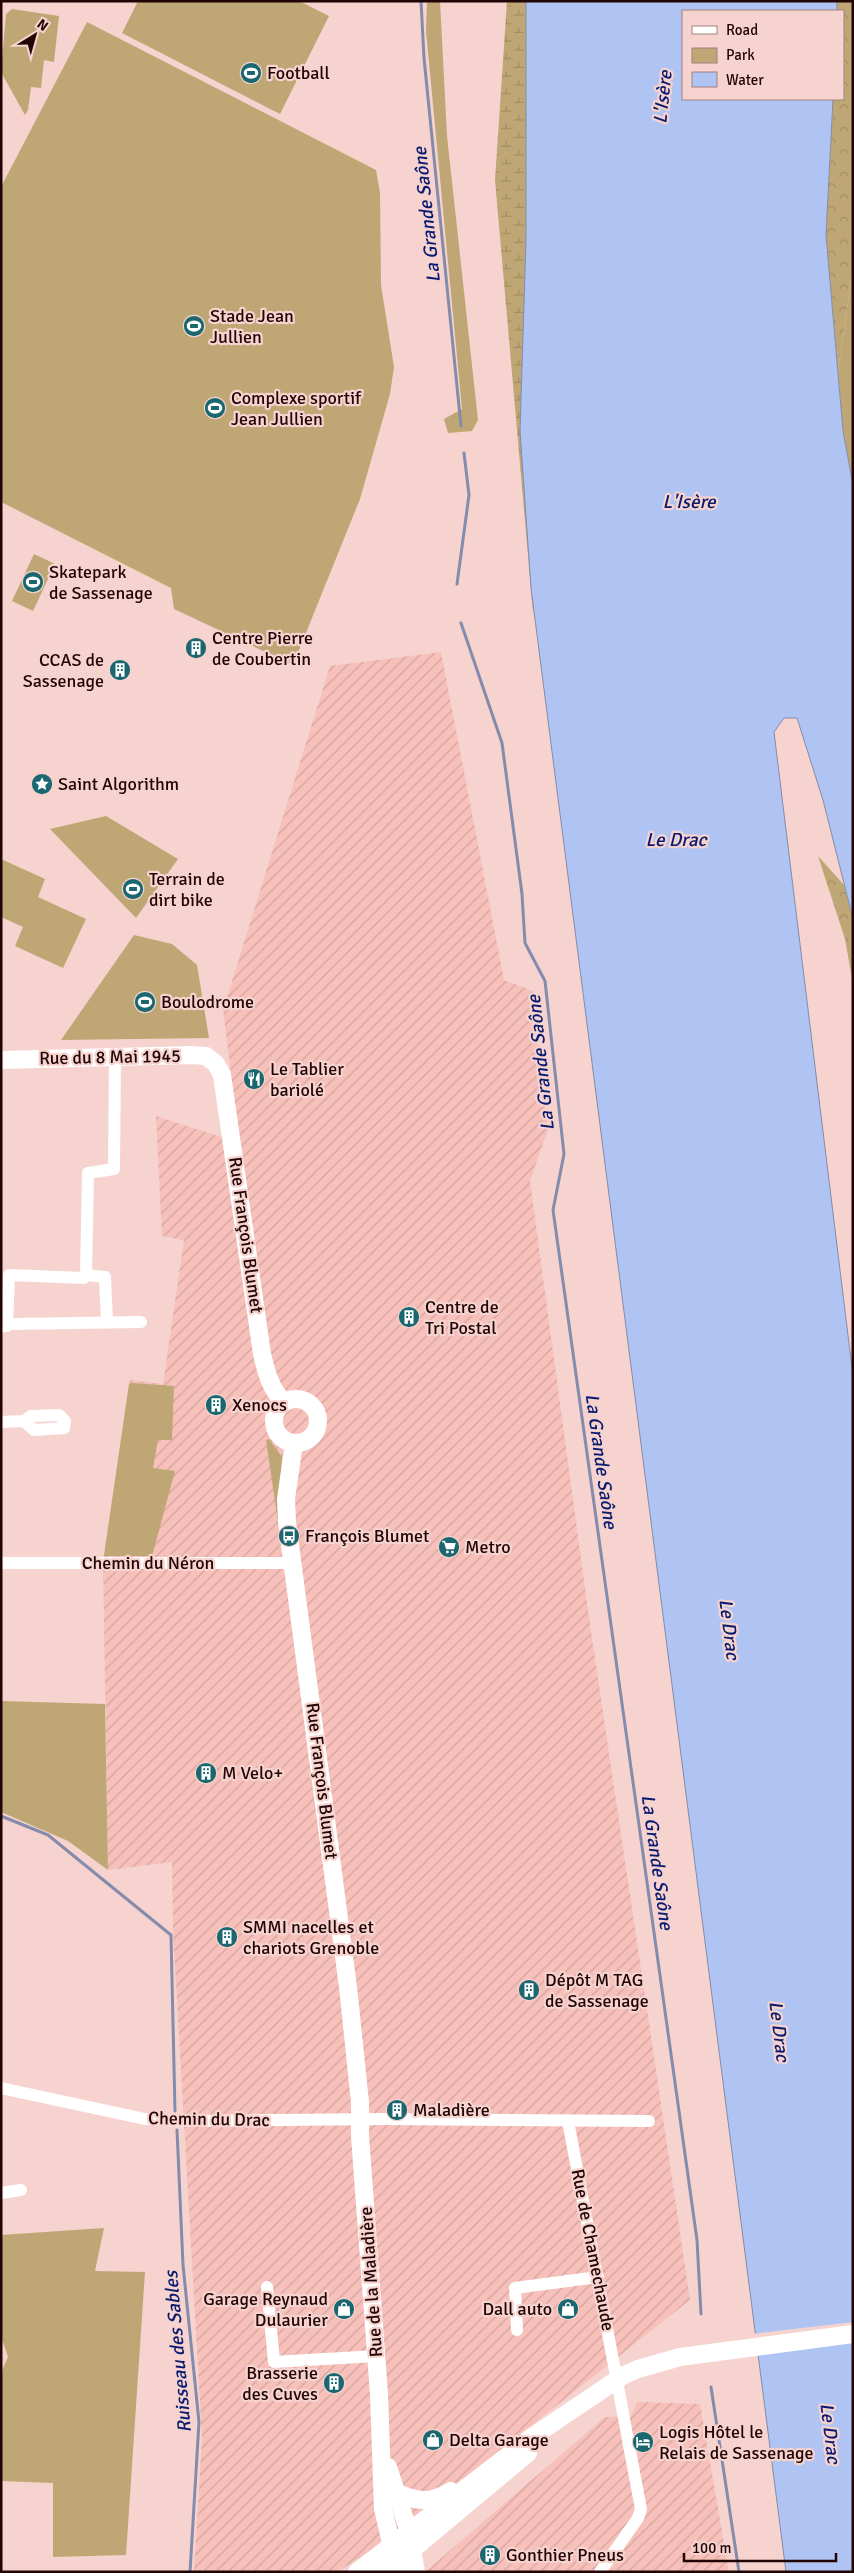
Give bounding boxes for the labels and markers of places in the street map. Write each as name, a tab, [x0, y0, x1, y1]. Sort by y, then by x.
sports icon: Football	[239, 61, 263, 85]
place label: Football	[267, 62, 330, 84]
place label: Stade Jean Jullien	[210, 305, 294, 348]
sports icon: Stade Jean Jullien	[182, 314, 206, 338]
place label: Complexe sportif Jean Jullien	[231, 387, 362, 430]
sports icon: Complexe sportif Jean Jullien	[203, 396, 227, 420]
place label: Skatepark de Sassenage	[49, 561, 153, 604]
sports icon: Skatepark de Sassenage	[21, 570, 45, 594]
place label: Centre Pierre de Coubertin	[212, 627, 313, 670]
building icon: Centre Pierre de Coubertin	[184, 636, 208, 660]
place label: CCAS de Sassenage	[23, 649, 104, 692]
building icon: CCAS de Sassenage	[108, 658, 132, 682]
place icon: Saint Algorithm	[30, 772, 54, 796]
place label: Saint Algorithm	[58, 773, 179, 795]
place label: Terrain de dirt bike	[149, 868, 225, 911]
sports icon: Terrain de dirt bike	[121, 877, 145, 901]
sports icon: Boulodrome	[133, 990, 157, 1014]
place label: Boulodrome	[161, 991, 254, 1013]
place label: Le Tablier bariolé	[270, 1058, 344, 1101]
restaurant icon: Le Tablier bariolé	[242, 1067, 266, 1091]
place label: Centre de Tri Postal	[425, 1296, 499, 1339]
building icon: Centre de Tri Postal	[397, 1305, 421, 1329]
building icon: Xenocs	[204, 1393, 228, 1417]
place label: Xenocs	[232, 1394, 287, 1416]
bus stop icon: François Blumet	[277, 1524, 301, 1548]
place label: François Blumet	[305, 1525, 429, 1547]
supermarket icon: Metro	[437, 1535, 461, 1559]
place label: Metro	[465, 1536, 511, 1558]
building icon: M Velo+	[194, 1761, 218, 1785]
place label: M Velo+	[222, 1762, 283, 1784]
place label: SMMI nacelles et chariots Grenoble	[243, 1916, 379, 1959]
building icon: SMMI nacelles et chariots Grenoble	[215, 1925, 239, 1949]
place label: Dépôt M TAG de Sassenage	[545, 1969, 649, 2012]
building icon: Dépôt M TAG de Sassenage	[517, 1978, 541, 2002]
building icon: Maladière	[385, 2098, 409, 2122]
place label: Maladière	[413, 2099, 490, 2121]
place label: Garage Reynaud Dulaurier	[203, 2288, 328, 2331]
shop icon: Garage Reynaud Dulaurier	[332, 2297, 356, 2321]
shop icon: Dall auto	[556, 2297, 580, 2321]
place label: Dall auto	[483, 2298, 552, 2320]
place label: Brasserie des Cuves	[242, 2362, 318, 2405]
building icon: Brasserie des Cuves	[322, 2371, 346, 2395]
place label: Logis Hôtel le Relais de Sassenage	[659, 2421, 814, 2464]
shop icon: Delta Garage	[421, 2428, 445, 2452]
place label: Delta Garage	[449, 2429, 549, 2451]
hotel icon: Logis Hôtel le Relais de Sassenage	[631, 2430, 655, 2454]
building icon: Gonthier Pneus	[478, 2543, 502, 2567]
place label: Gonthier Pneus	[506, 2544, 624, 2566]

